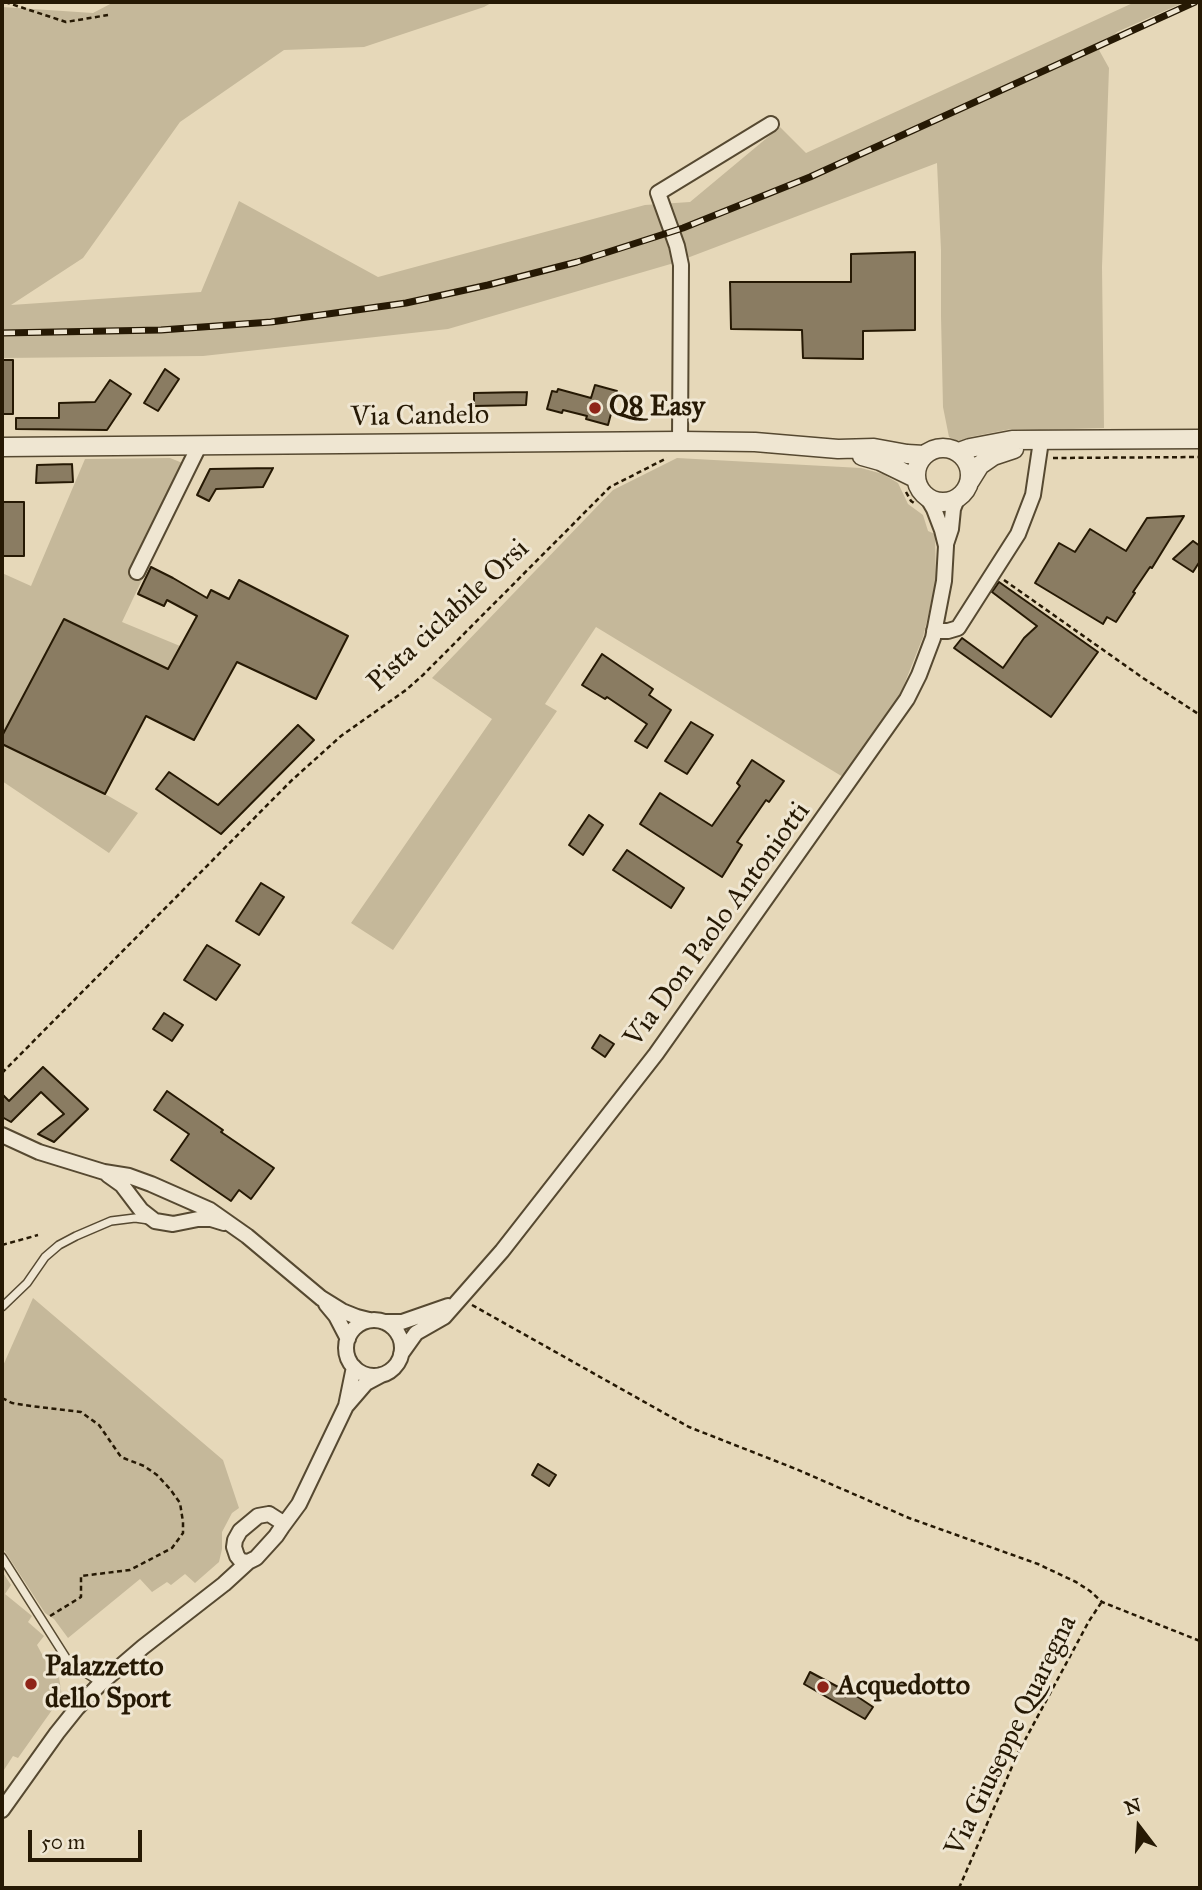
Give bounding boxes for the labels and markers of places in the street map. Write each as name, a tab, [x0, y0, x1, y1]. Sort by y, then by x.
place label: Q8 Easy	[609, 391, 705, 425]
marker: Q8 Easy	[587, 400, 603, 416]
place label: Palazzetto dello Sport	[45, 1651, 171, 1717]
place label: Acquedotto	[837, 1670, 970, 1704]
marker: Palazzetto dello Sport	[23, 1676, 39, 1692]
marker: Acquedotto	[815, 1679, 831, 1695]

